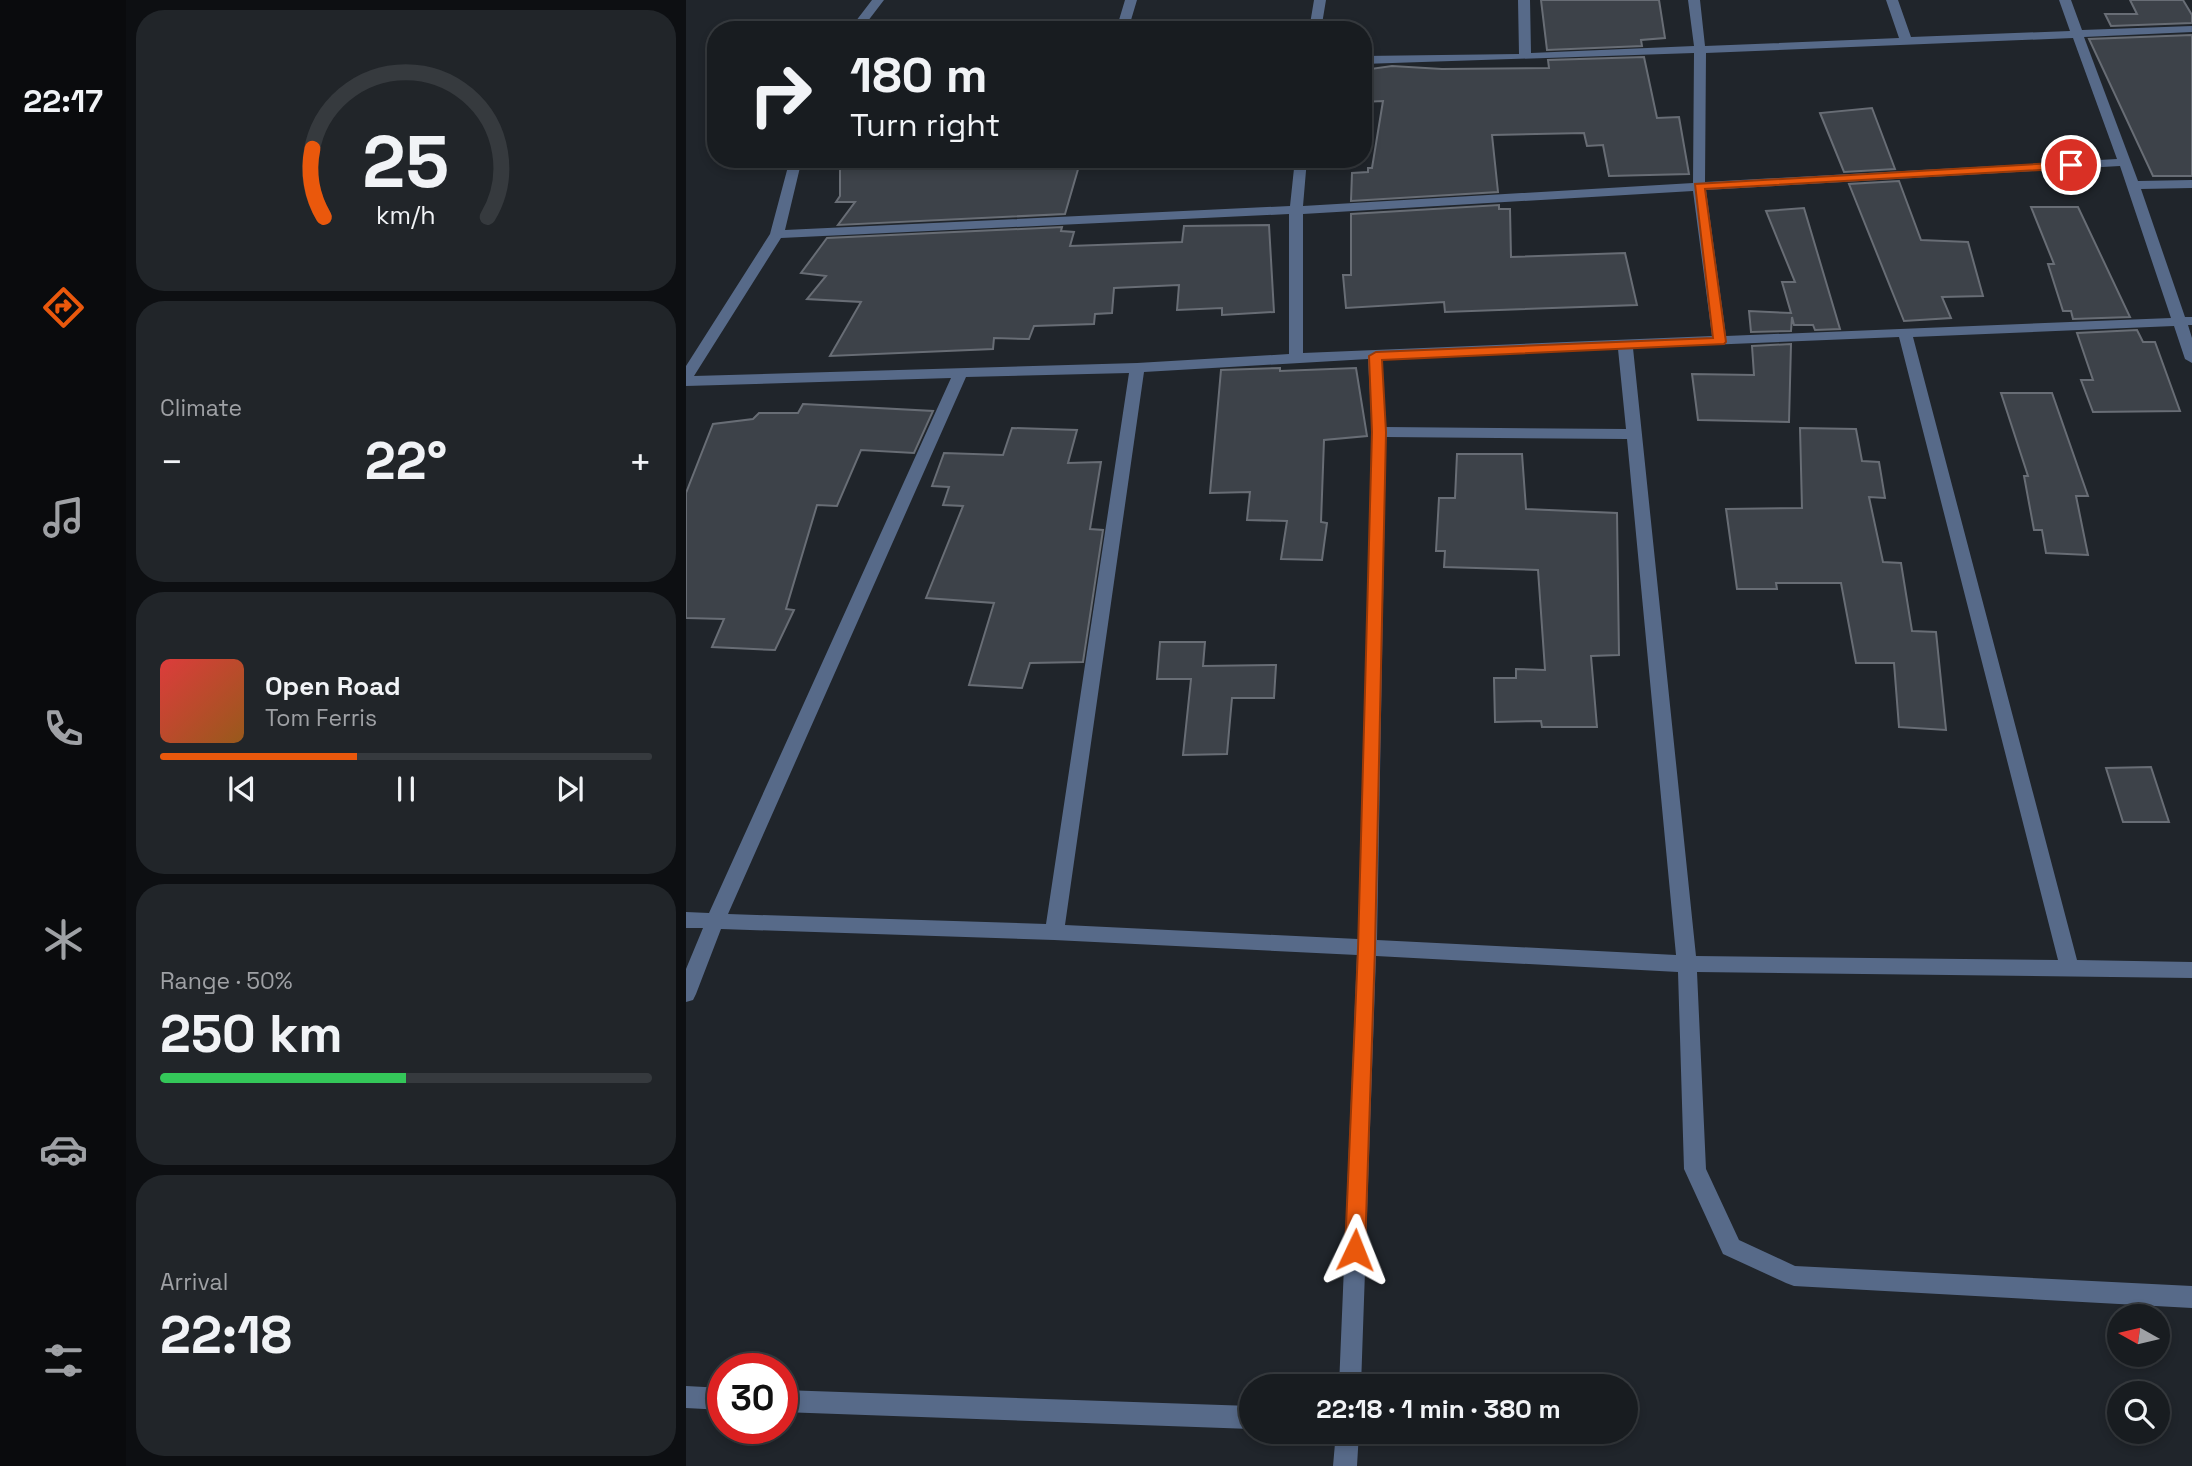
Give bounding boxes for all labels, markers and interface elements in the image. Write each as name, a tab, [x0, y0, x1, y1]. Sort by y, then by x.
text: 180 m	[850, 44, 988, 106]
icon: right	[735, 49, 826, 140]
text: 22:17	[23, 81, 103, 121]
text: Turn right	[850, 105, 1000, 145]
text: 25	[363, 115, 449, 208]
pin	[2041, 135, 2101, 195]
icon: arrive	[2052, 146, 2090, 184]
text: km/h	[376, 198, 436, 230]
icon: directions	[39, 283, 88, 332]
text: Climate	[160, 393, 242, 423]
text: 22°	[365, 428, 447, 494]
text: −	[160, 438, 184, 486]
text: +	[628, 438, 652, 486]
icon: music	[39, 493, 88, 542]
text: Open Road	[265, 669, 401, 703]
text: Tom Ferris	[265, 703, 377, 733]
icon: phone	[39, 704, 88, 753]
icon: previous	[223, 770, 261, 808]
icon: pause	[387, 770, 425, 808]
icon: next	[551, 770, 589, 808]
icon: climate	[39, 915, 88, 964]
text: Range · 50%	[160, 966, 293, 996]
text: 250 km	[160, 1001, 343, 1067]
icon: car	[39, 1125, 88, 1174]
position arrow	[1318, 1213, 1392, 1287]
text: Arrival	[160, 1267, 228, 1297]
text: 22:18	[160, 1302, 292, 1368]
north arrow	[2107, 1304, 2170, 1367]
map controls	[2107, 1304, 2170, 1444]
icon: filters	[39, 1336, 88, 1385]
speed limit sign: 30	[707, 1353, 798, 1444]
button: search	[2107, 1381, 2170, 1444]
text: 22:18 · 1 min · 380 m	[1316, 1392, 1561, 1426]

